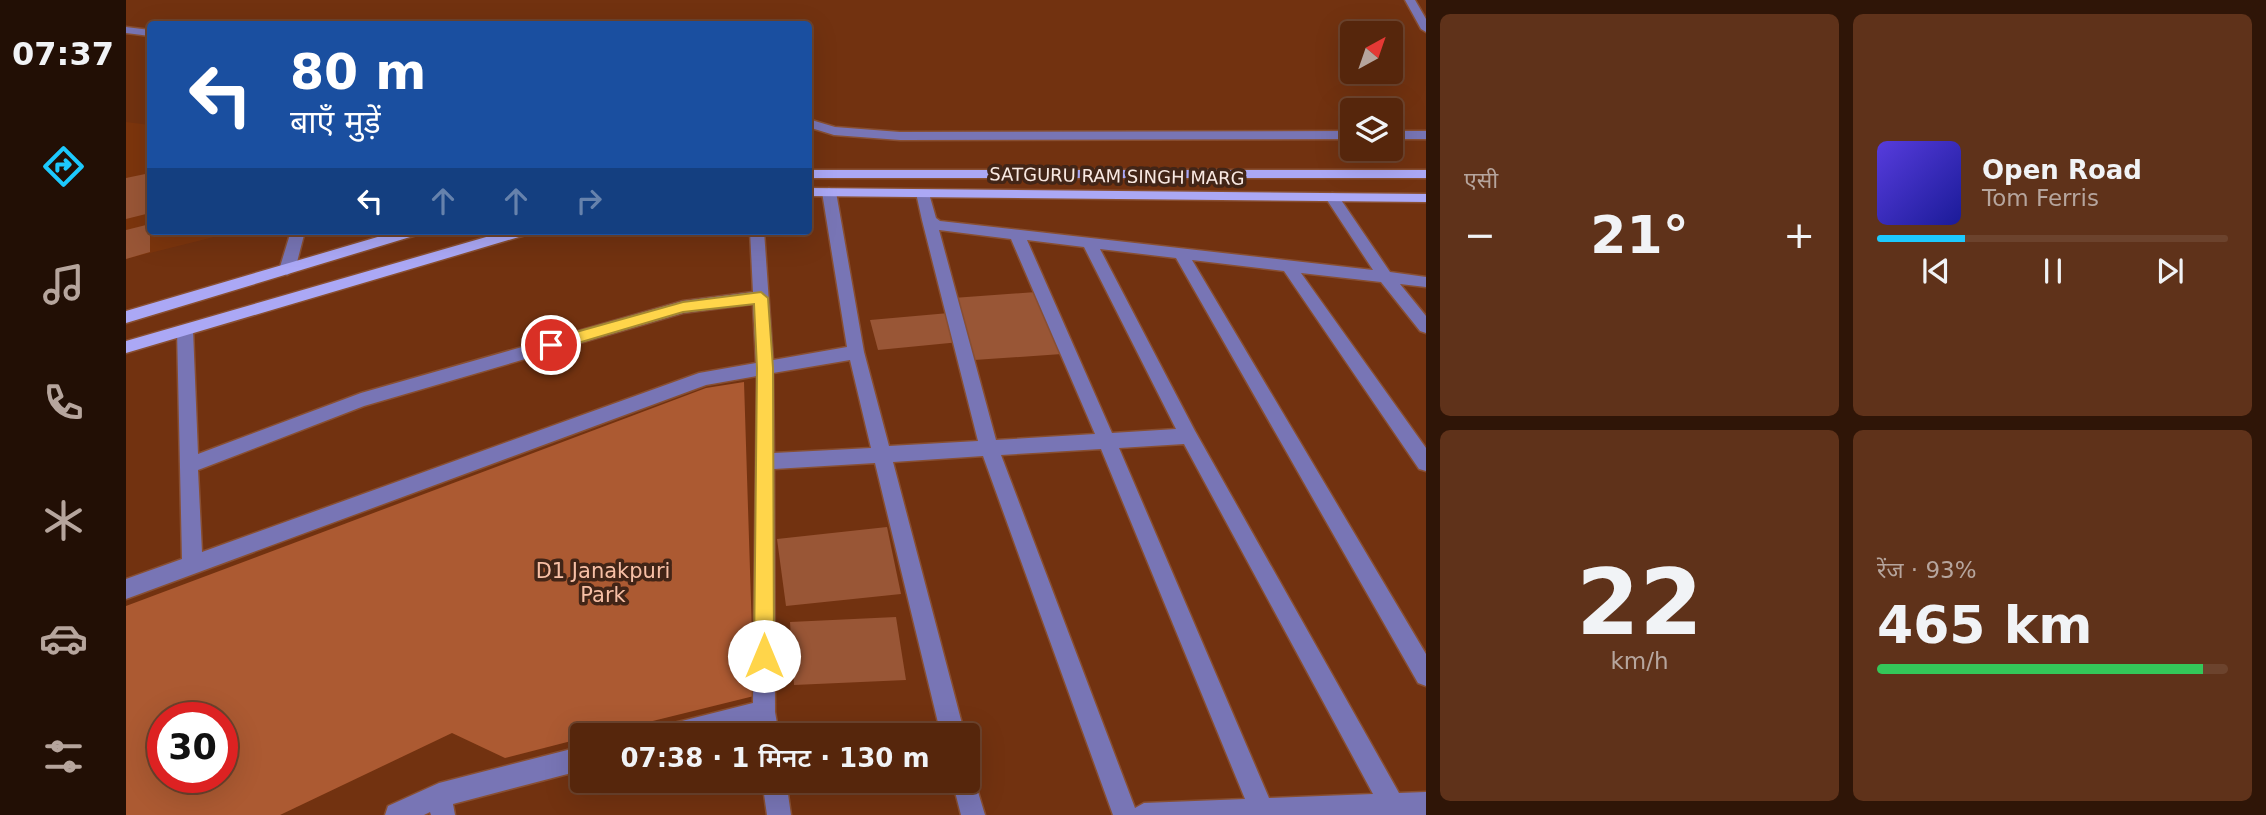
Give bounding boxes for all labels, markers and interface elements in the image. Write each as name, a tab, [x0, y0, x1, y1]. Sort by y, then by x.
north arrow	[1340, 21, 1404, 84]
map controls	[1340, 21, 1403, 161]
text: 07:37	[12, 35, 114, 73]
text: 80 m	[290, 44, 426, 101]
icon: left	[175, 49, 266, 140]
button: layers	[1340, 98, 1403, 161]
text: बाएँ मुड़ें	[290, 103, 381, 141]
icon: directions	[39, 142, 88, 191]
text: Open Road	[1982, 155, 2142, 185]
street label: SATGURU RAM SINGH MARG	[989, 163, 1245, 189]
text: एसी	[1464, 167, 1498, 193]
icon: left	[351, 182, 389, 220]
icon: ahead	[424, 182, 462, 220]
icon: ahead	[497, 182, 535, 220]
icon: right	[570, 182, 608, 220]
text: Tom Ferris	[1982, 185, 2099, 211]
text: 21°	[1590, 205, 1689, 265]
text: −	[1464, 213, 1496, 257]
text: +	[1783, 213, 1815, 257]
icon: previous	[1917, 252, 1955, 290]
icon: pause	[2034, 252, 2072, 290]
icon: next	[2151, 252, 2189, 290]
icon: music	[39, 260, 88, 309]
pin	[521, 315, 581, 375]
icon: arrive	[532, 326, 570, 364]
icon: phone	[39, 378, 88, 427]
icon: climate	[39, 496, 88, 545]
text: 22	[1576, 550, 1703, 655]
text: रेंज · 93%	[1877, 557, 1977, 583]
park label: D1 Janakpuri Park	[536, 559, 670, 607]
text: 465 km	[1877, 595, 2092, 655]
icon: car	[39, 614, 88, 663]
position arrow	[727, 619, 801, 693]
text: km/h	[1610, 648, 1669, 674]
speed limit sign: 30	[147, 702, 238, 793]
icon: filters	[39, 732, 88, 781]
text: 07:38 · 1 मिनट · 130 m	[620, 743, 930, 773]

